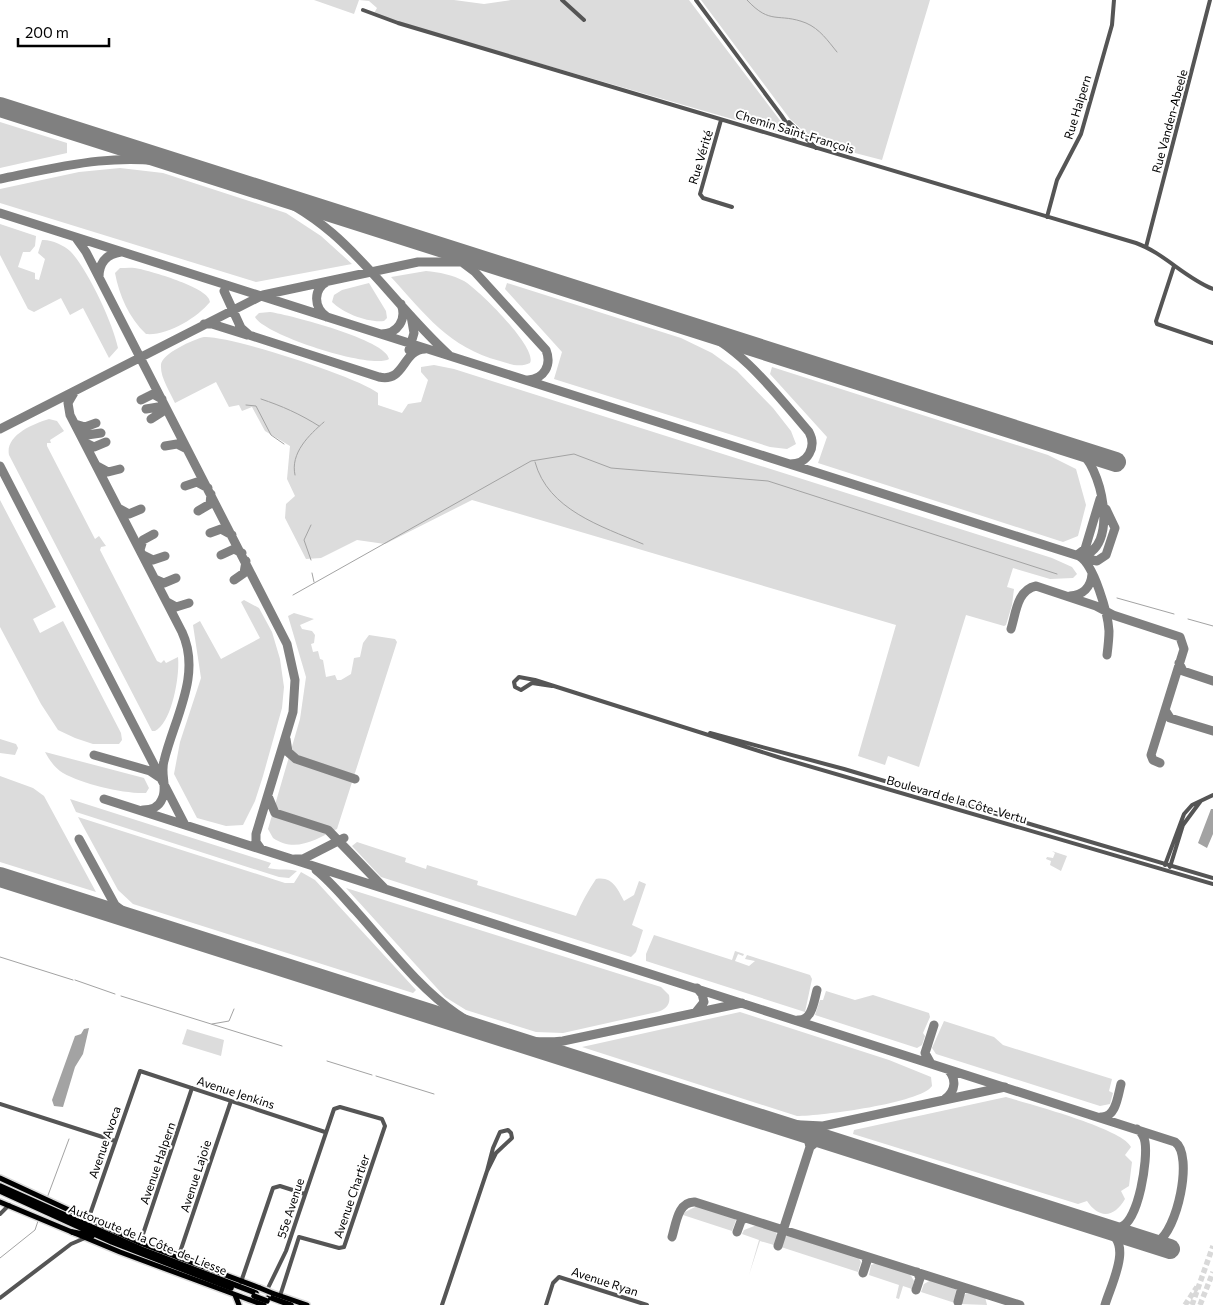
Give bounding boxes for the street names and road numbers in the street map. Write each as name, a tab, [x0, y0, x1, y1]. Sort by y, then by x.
street label: Rue Vanden-Abeele	[1148, 68, 1190, 174]
street label: Rue Halpern	[1061, 73, 1093, 141]
street label: Chemin Saint-François	[734, 106, 856, 156]
street label: Rue Vérité	[685, 128, 715, 186]
street label: Boulevard de la Côte-Vertu	[885, 772, 1029, 826]
street label: Avenue Jenkins	[195, 1073, 277, 1112]
street label: Avenue Avoca	[85, 1104, 123, 1180]
street label: Avenue Halpern	[136, 1120, 178, 1206]
street label: Avenue Lajoie	[177, 1138, 213, 1214]
street label: Avenue Chartier	[330, 1152, 372, 1240]
street label: 55e Avenue	[274, 1176, 306, 1240]
street label: Autoroute de la Côte-de-Liesse	[67, 1201, 229, 1277]
street label: Avenue Ryan	[570, 1264, 640, 1298]

